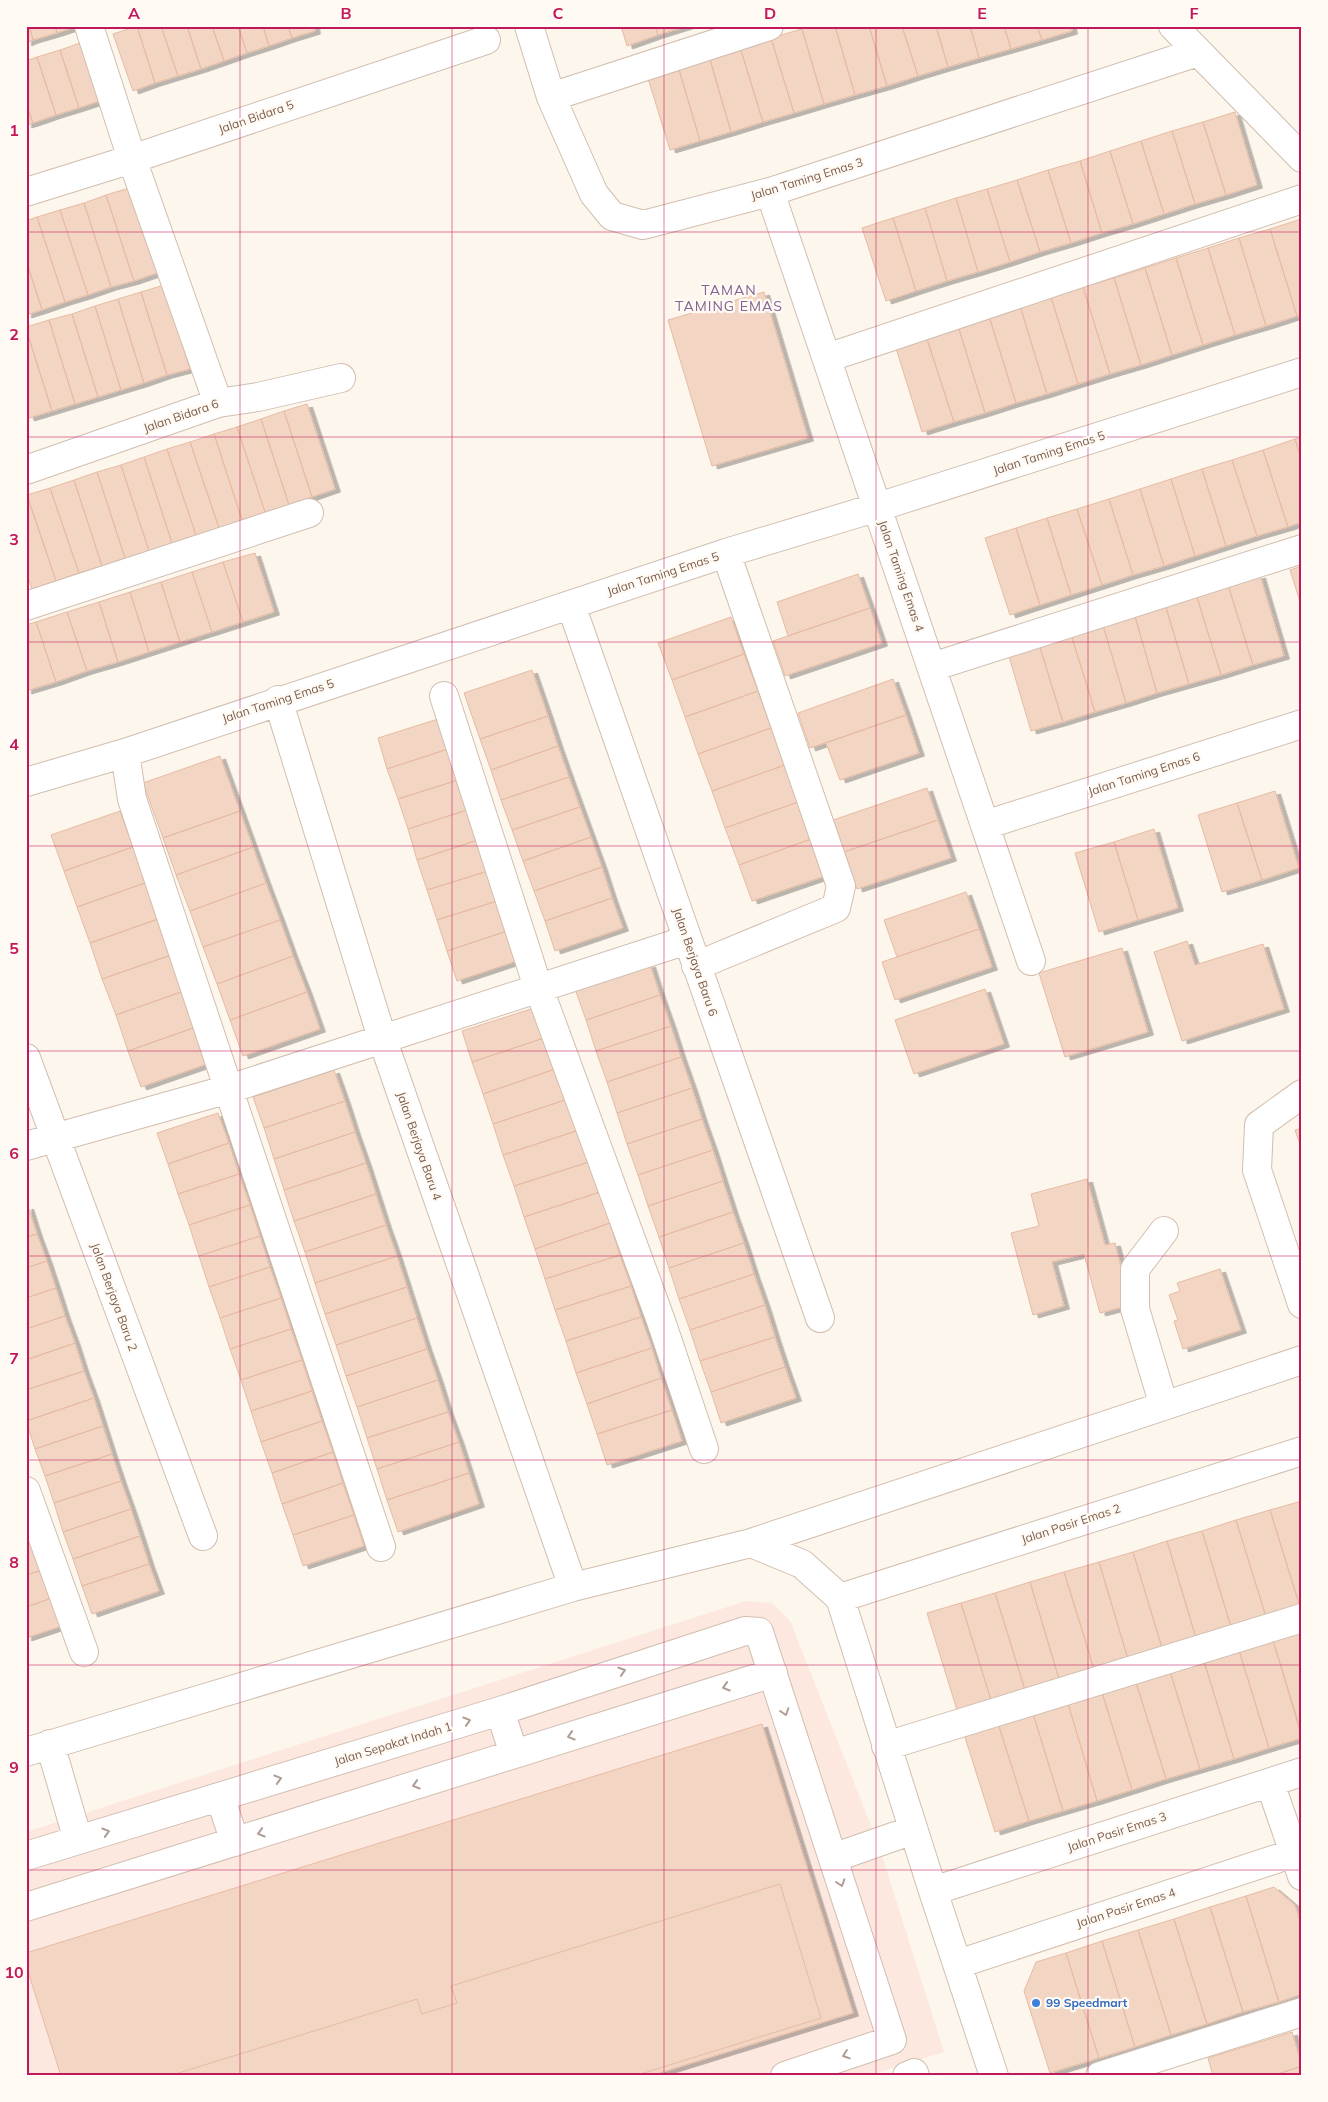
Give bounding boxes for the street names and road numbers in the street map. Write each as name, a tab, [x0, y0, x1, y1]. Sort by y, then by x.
street label: Jalan Bidara 5	[216, 97, 295, 136]
street label: Jalan Taming Emas 3	[749, 154, 865, 203]
street label: Jalan Bidara 6	[141, 396, 220, 435]
street label: Jalan Taming Emas 5	[991, 427, 1107, 478]
street label: Jalan Taming Emas 4	[875, 518, 928, 633]
street label: Jalan Taming Emas 5	[605, 548, 721, 599]
street label: Jalan Taming Emas 5	[220, 675, 336, 726]
street label: Jalan Taming Emas 6	[1086, 748, 1202, 799]
street label: Jalan Berjaya Baru 6	[670, 906, 721, 1018]
street label: Jalan Berjaya Baru 4	[394, 1090, 445, 1202]
street label: Jalan Berjaya Baru 2	[88, 1241, 141, 1353]
street label: Jalan Pasir Emas 2	[1019, 1500, 1122, 1547]
street label: Jalan Sepakat Indah 1	[332, 1718, 454, 1769]
street label: Jalan Pasir Emas 3	[1065, 1808, 1168, 1855]
street label: Jalan Pasir Emas 4	[1074, 1884, 1177, 1931]

